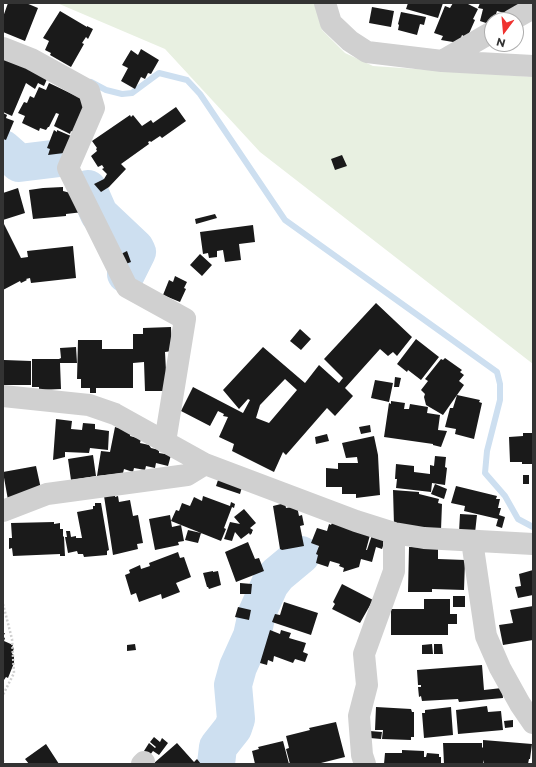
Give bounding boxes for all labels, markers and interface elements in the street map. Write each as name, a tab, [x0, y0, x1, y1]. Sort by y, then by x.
north arrow	[484, 12, 524, 52]
text: N	[495, 35, 507, 51]

